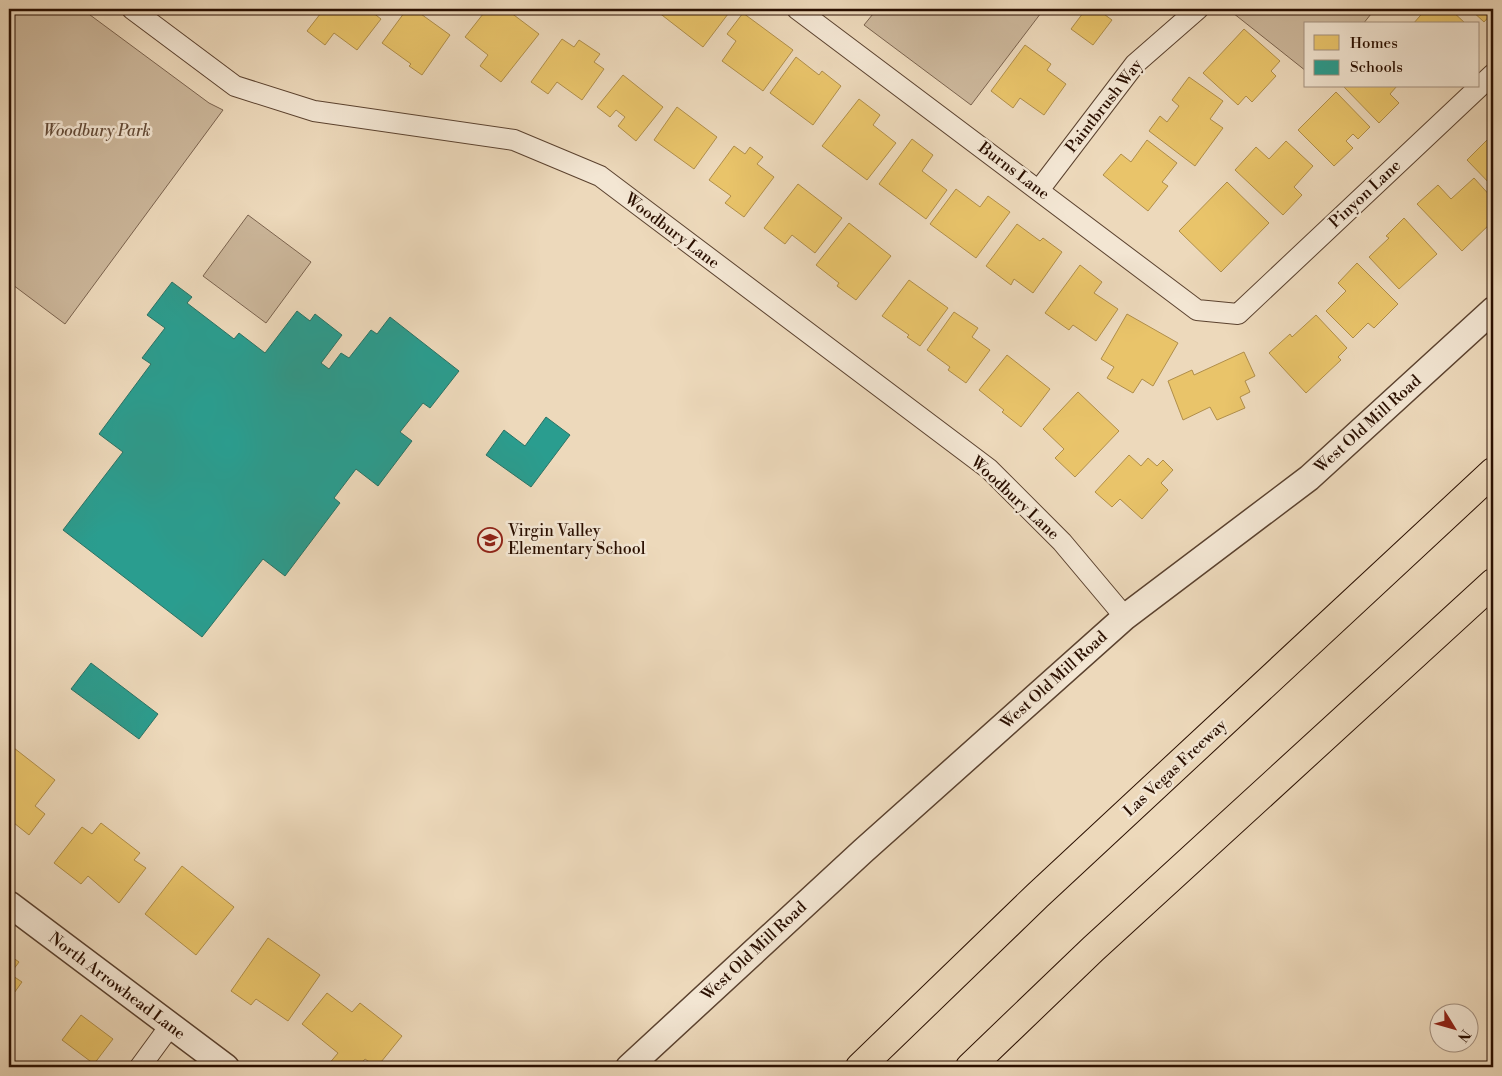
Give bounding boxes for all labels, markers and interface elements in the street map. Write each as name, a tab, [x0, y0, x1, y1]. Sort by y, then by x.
legend	[1304, 22, 1480, 88]
text: Homes	[1350, 34, 1398, 53]
street label: Paintbrush Way	[1061, 55, 1147, 157]
text: Schools	[1350, 58, 1403, 77]
park label: Woodbury Park	[43, 121, 151, 141]
street label: Burns Lane	[974, 137, 1053, 204]
street label: Pinyon Lane	[1325, 156, 1405, 232]
street label: Woodbury Lane	[620, 188, 723, 273]
street label: West Old Mill Road	[1310, 371, 1425, 478]
street label: Woodbury Lane	[966, 451, 1063, 544]
place label: Virgin Valley Elementary School	[507, 521, 646, 559]
school or university icon: Virgin Valley Elementary School	[477, 527, 503, 553]
street label: West Old Mill Road	[996, 627, 1111, 734]
street label: Las Vegas Freeway	[1119, 715, 1231, 821]
street label: West Old Mill Road	[696, 897, 811, 1006]
street label: North Arrowhead Lane	[45, 928, 189, 1044]
north arrow	[1430, 1004, 1480, 1054]
text: N	[1453, 1025, 1474, 1045]

